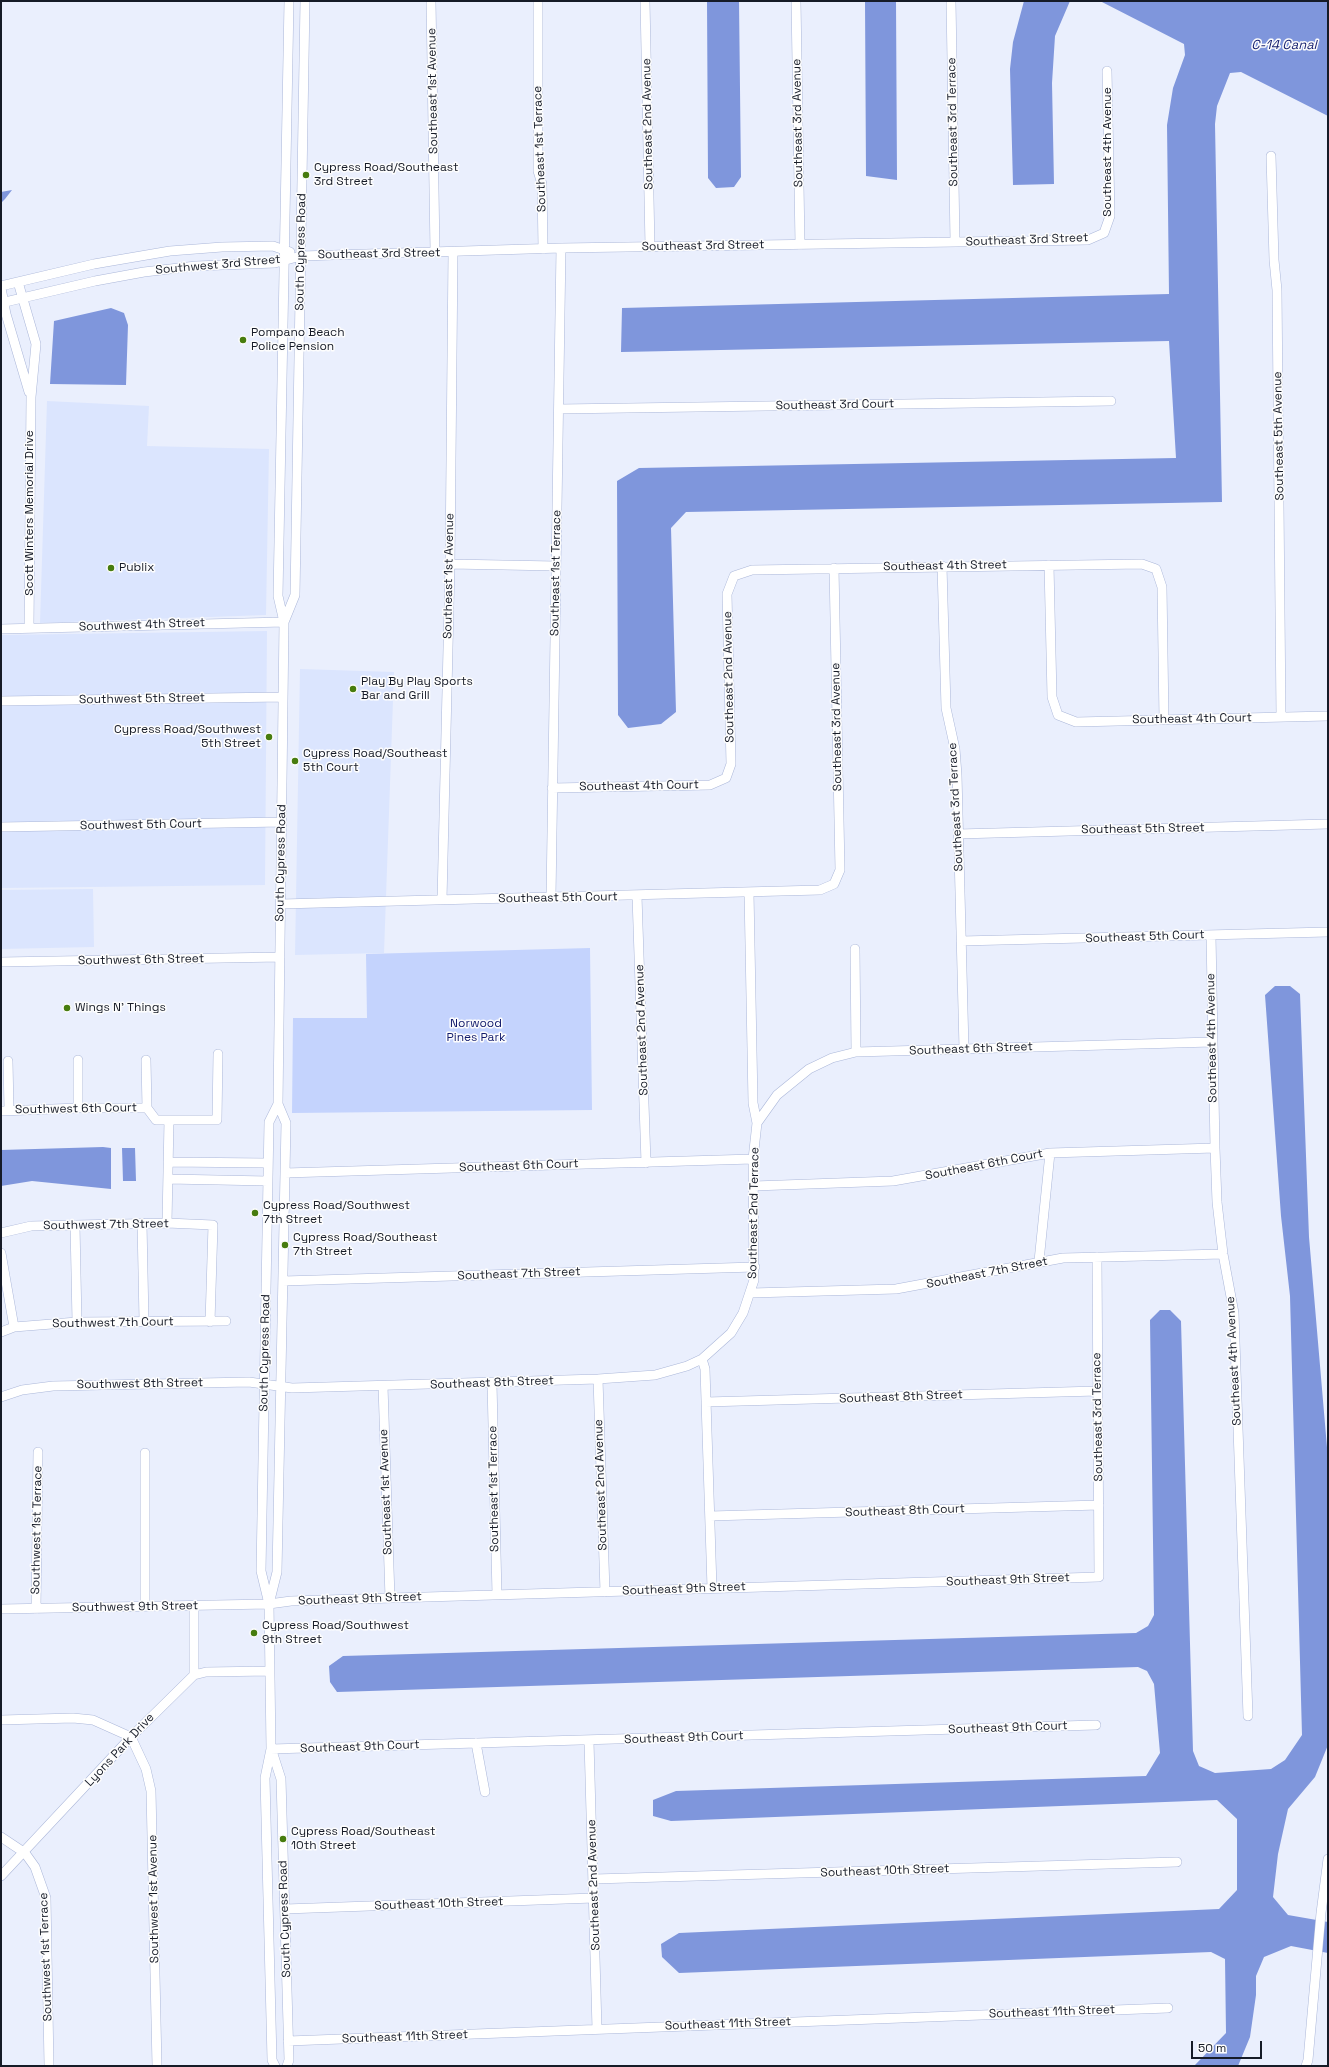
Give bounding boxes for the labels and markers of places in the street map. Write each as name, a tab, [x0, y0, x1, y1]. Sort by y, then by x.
place label: Cypress Road/Southeast 3rd Street	[314, 161, 458, 189]
marker: Cypress Road/Southeast 3rd Street	[301, 170, 311, 180]
place label: Pompano Beach Police Pension	[251, 326, 345, 354]
marker: Pompano Beach Police Pension	[238, 335, 248, 345]
place label: Publix	[119, 561, 154, 575]
marker: Publix	[106, 563, 116, 573]
place label: Play By Play Sports Bar and Grill	[361, 675, 473, 703]
marker: Play By Play Sports Bar and Grill	[348, 684, 358, 694]
place label: Cypress Road/Southwest 5th Street	[114, 723, 261, 751]
marker: Cypress Road/Southwest 5th Street	[264, 732, 274, 742]
place label: Cypress Road/Southeast 5th Court	[303, 747, 447, 775]
marker: Cypress Road/Southeast 5th Court	[290, 756, 300, 766]
place label: Wings N' Things	[75, 1001, 166, 1015]
marker: Wings N' Things	[62, 1003, 72, 1013]
place label: Cypress Road/Southwest 7th Street	[263, 1199, 410, 1227]
marker: Cypress Road/Southwest 7th Street	[250, 1208, 260, 1218]
place label: Cypress Road/Southeast 7th Street	[293, 1231, 437, 1259]
marker: Cypress Road/Southeast 7th Street	[280, 1240, 290, 1250]
place label: Cypress Road/Southwest 9th Street	[262, 1619, 409, 1647]
marker: Cypress Road/Southwest 9th Street	[249, 1628, 259, 1638]
place label: Cypress Road/Southeast 10th Street	[291, 1825, 435, 1853]
marker: Cypress Road/Southeast 10th Street	[278, 1834, 288, 1844]

